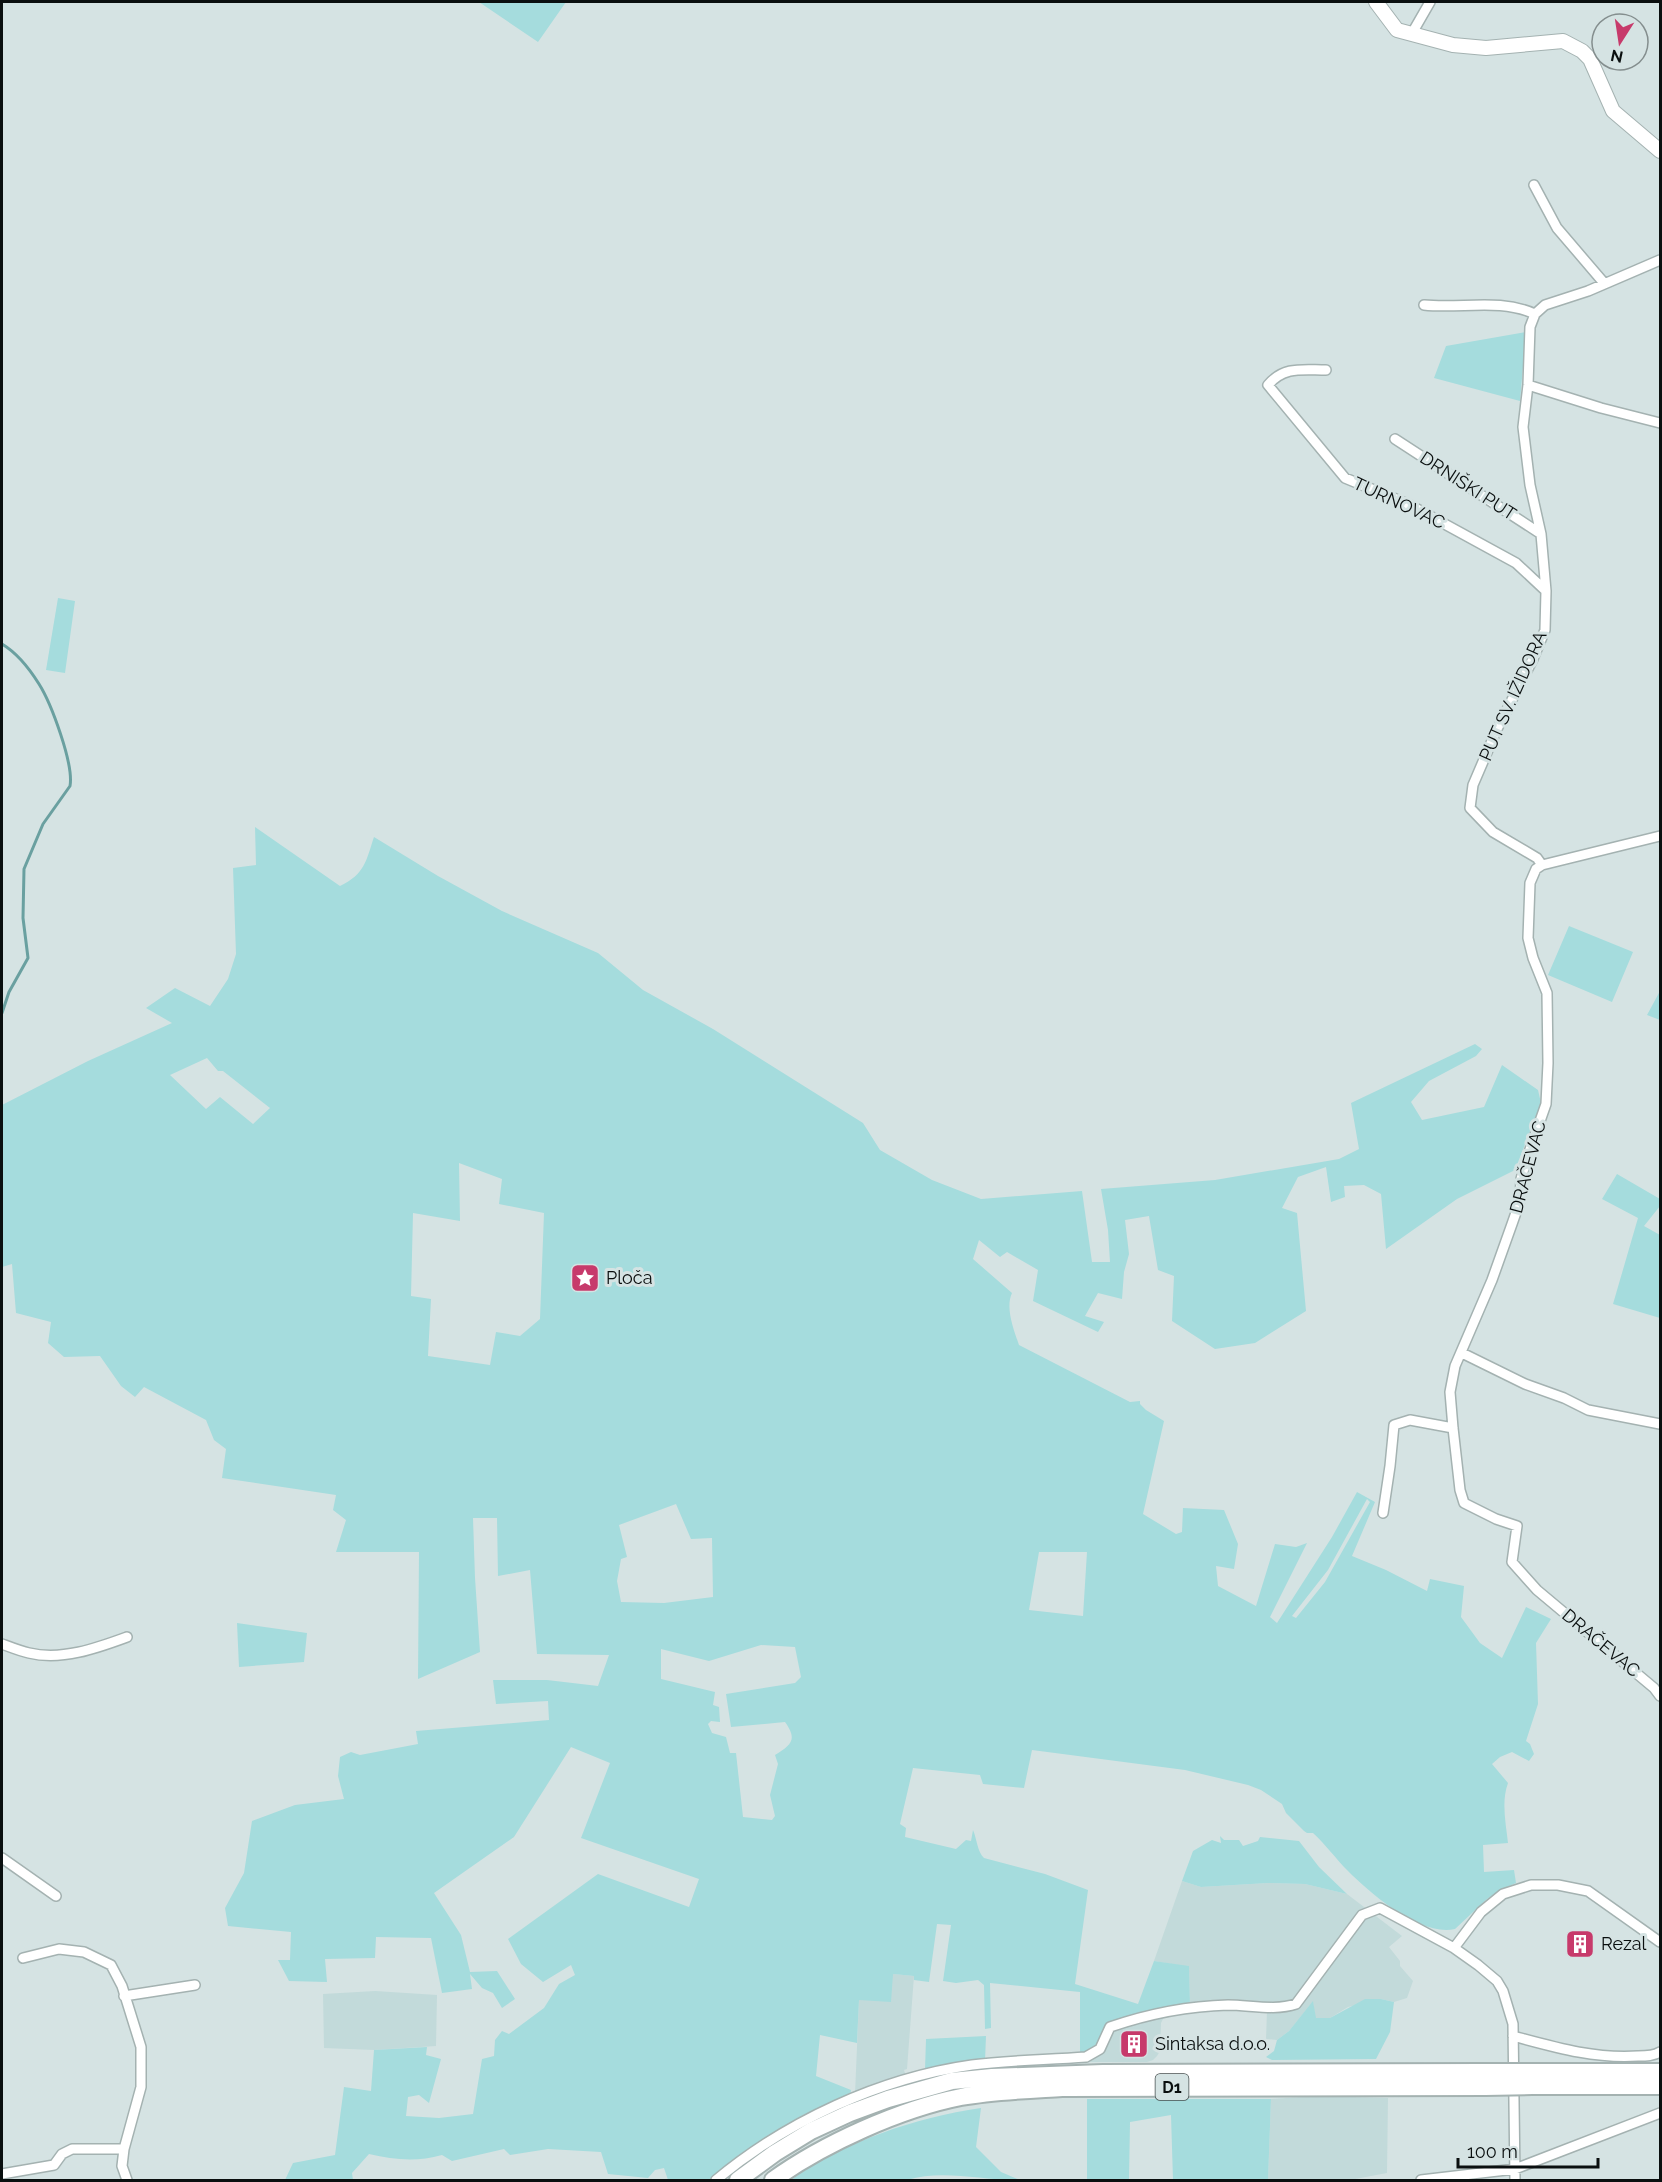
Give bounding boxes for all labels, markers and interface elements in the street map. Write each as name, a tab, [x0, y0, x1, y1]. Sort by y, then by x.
north arrow	[1590, 12, 1650, 72]
text: N	[1609, 46, 1625, 67]
street label: DRNIŠKI PUT	[1416, 446, 1521, 524]
street label: TURNOVAC	[1350, 472, 1448, 533]
street label: PUT SV. IŽIDORA	[1474, 627, 1551, 764]
street label: DRAČEVAC	[1504, 1118, 1550, 1215]
place icon: Ploča	[569, 1262, 601, 1294]
place label: Ploča	[606, 1267, 653, 1288]
street label: DRAČEVAC	[1558, 1603, 1645, 1681]
building icon: Rezal	[1564, 1928, 1596, 1960]
place label: Rezal	[1601, 1933, 1647, 1954]
building icon: Sintaksa d.o.o.	[1118, 2028, 1150, 2060]
place label: Sintaksa d.o.o.	[1155, 2033, 1270, 2054]
road number: D1	[1156, 2074, 1188, 2100]
scale bar	[1458, 2131, 1598, 2169]
text: 100 m	[1467, 2141, 1518, 2162]

